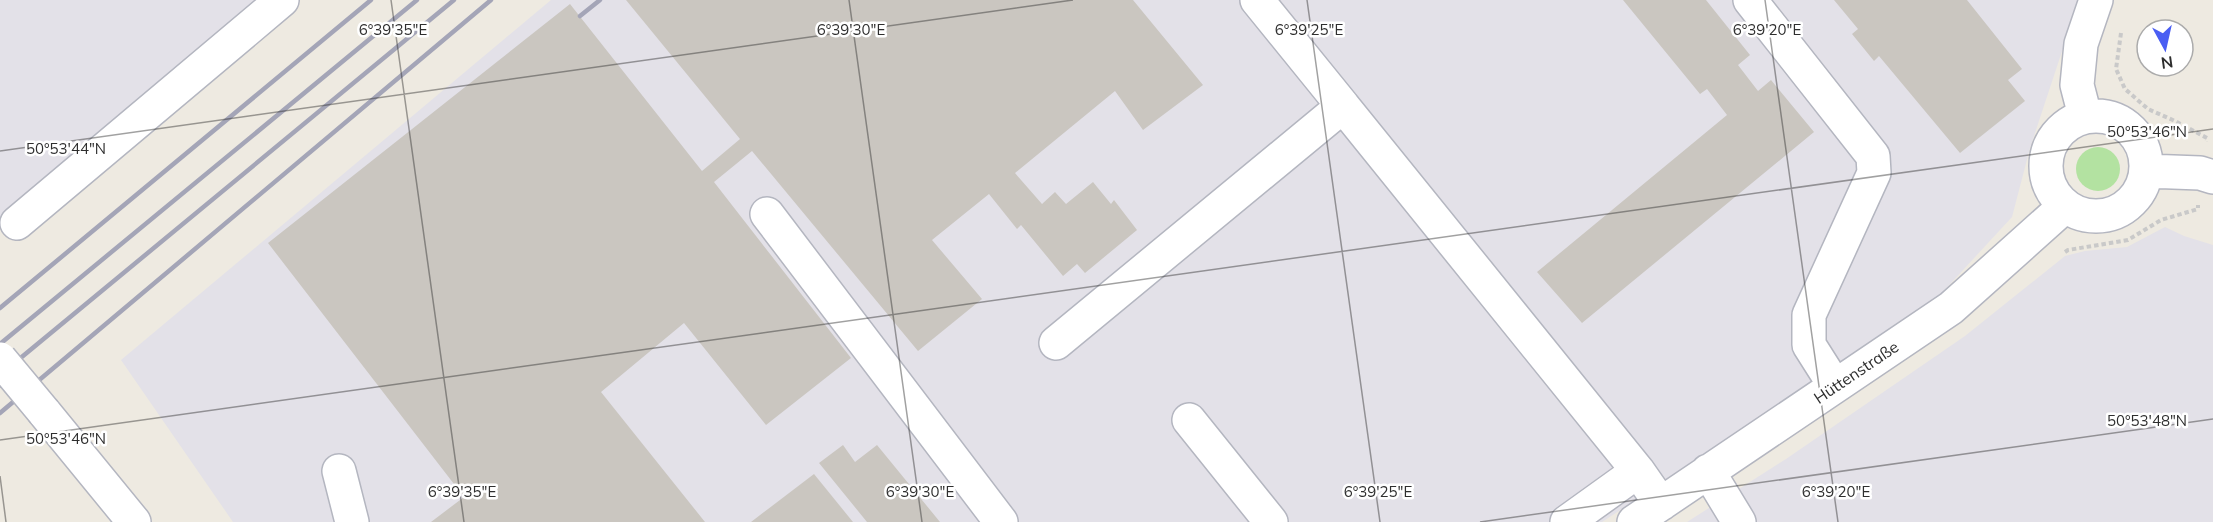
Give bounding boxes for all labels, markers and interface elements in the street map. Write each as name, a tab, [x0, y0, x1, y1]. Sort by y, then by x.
north arrow	[2135, 18, 2195, 78]
text: 6°39'35"E	[359, 20, 427, 39]
text: 6°39'30"E	[817, 20, 885, 39]
text: 6°39'25"E	[1275, 20, 1343, 39]
text: 6°39'20"E	[1733, 20, 1801, 39]
text: N	[2160, 52, 2174, 74]
text: 50°53'46"N	[2107, 122, 2187, 141]
text: 50°53'44"N	[26, 139, 106, 158]
street label: Hüttenstraße	[1810, 336, 1902, 408]
text: 50°53'48"N	[2107, 411, 2187, 430]
text: 50°53'46"N	[26, 429, 106, 448]
text: 6°39'35"E	[428, 482, 496, 501]
text: 6°39'30"E	[886, 482, 954, 501]
text: 6°39'25"E	[1344, 482, 1412, 501]
text: 6°39'20"E	[1802, 482, 1870, 501]

